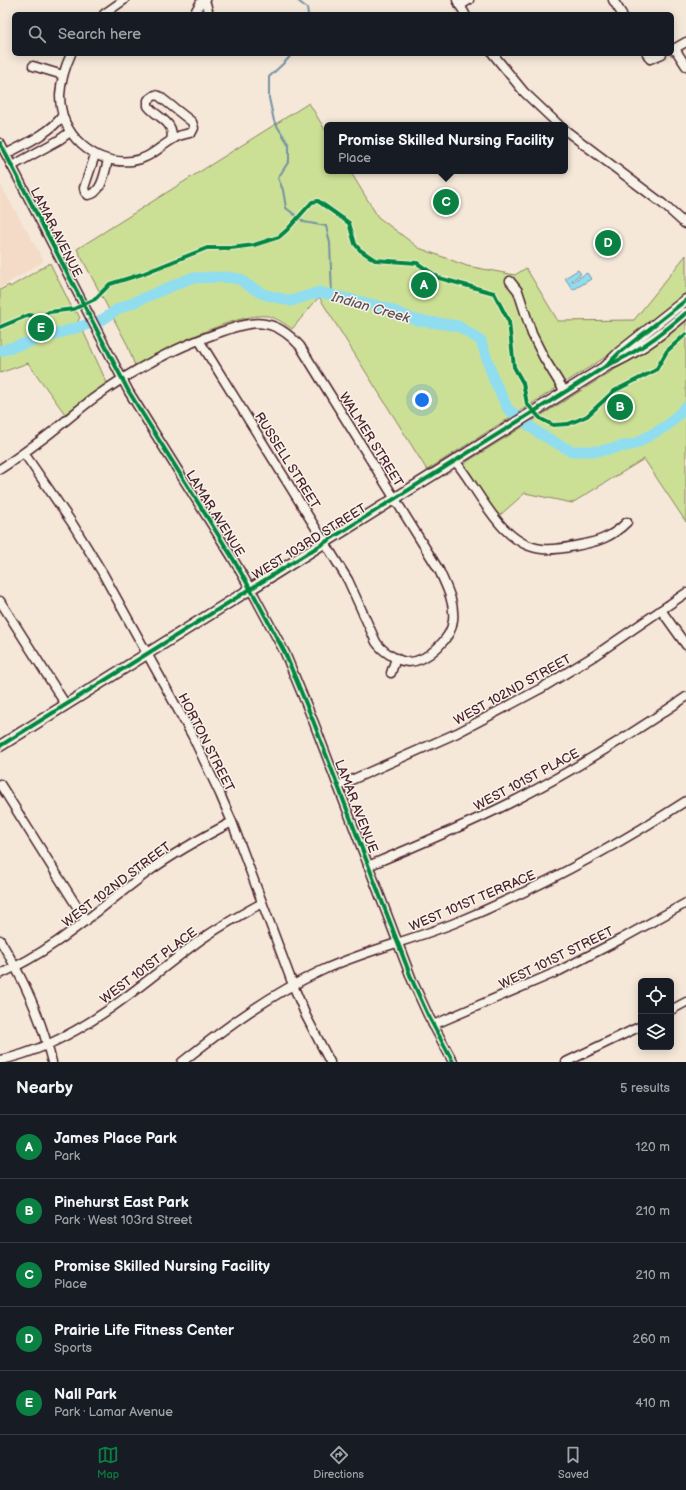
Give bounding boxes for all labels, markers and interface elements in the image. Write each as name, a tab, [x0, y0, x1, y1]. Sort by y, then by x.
search box	[12, 12, 674, 56]
icon: search	[26, 23, 48, 45]
text: Search here	[58, 25, 141, 44]
popup	[324, 122, 568, 174]
text: Promise Skilled Nursing Facility	[338, 131, 554, 150]
text: Place	[338, 150, 371, 166]
street label: LAMAR AVENUE	[27, 185, 86, 280]
pin: C	[433, 187, 459, 217]
pin: D	[595, 228, 621, 258]
pin: A	[411, 270, 437, 300]
water label: Indian Creek	[329, 288, 413, 327]
pin: E	[28, 313, 54, 343]
street label: WALMER STREET	[336, 389, 407, 490]
your location	[412, 390, 432, 410]
pin: B	[607, 392, 633, 422]
street label: RUSSELL STREET	[251, 409, 323, 512]
street label: LAMAR AVENUE	[182, 467, 248, 560]
street label: WEST 103RD STREET	[249, 500, 370, 584]
street label: WEST 102ND STREET	[451, 651, 574, 729]
street label: HORTON STREET	[174, 691, 238, 794]
street label: WEST 101ST PLACE	[471, 745, 582, 814]
street label: LAMAR AVENUE	[331, 757, 381, 856]
street label: WEST 102ND STREET	[59, 839, 174, 931]
street label: WEST 101ST TERRACE	[407, 867, 538, 935]
street label: WEST 101ST STREET	[497, 923, 616, 993]
street label: WEST 101ST PLACE	[97, 924, 201, 1007]
map controls	[638, 978, 674, 1050]
button: locate	[638, 978, 674, 1014]
button: layers	[638, 1014, 674, 1050]
text: Nearby	[16, 1078, 73, 1098]
text: 5 results	[620, 1080, 670, 1096]
text: James Place Park	[54, 1129, 177, 1148]
text: A	[25, 1139, 33, 1155]
text: 120 m	[635, 1139, 670, 1155]
text: Park	[54, 1148, 80, 1164]
text: Pinehurst East Park	[54, 1193, 189, 1212]
text: B	[24, 1203, 34, 1219]
text: 210 m	[636, 1203, 670, 1219]
text: Park · West 103rd Street	[54, 1212, 192, 1228]
text: Promise Skilled Nursing Facility	[54, 1257, 270, 1276]
text: C	[24, 1267, 34, 1283]
text: 210 m	[636, 1267, 670, 1283]
text: Place	[54, 1276, 87, 1292]
text: Prairie Life Fitness Center	[54, 1321, 234, 1340]
text: D	[24, 1331, 34, 1347]
text: 260 m	[632, 1331, 670, 1347]
text: Sports	[54, 1340, 92, 1356]
text: Nall Park	[54, 1385, 117, 1404]
text: E	[25, 1395, 33, 1411]
text: 410 m	[635, 1395, 670, 1411]
text: Park · Lamar Avenue	[54, 1404, 173, 1420]
tab: Map	[97, 1444, 119, 1481]
tab: Directions	[313, 1444, 364, 1481]
tab: Saved	[558, 1444, 589, 1481]

